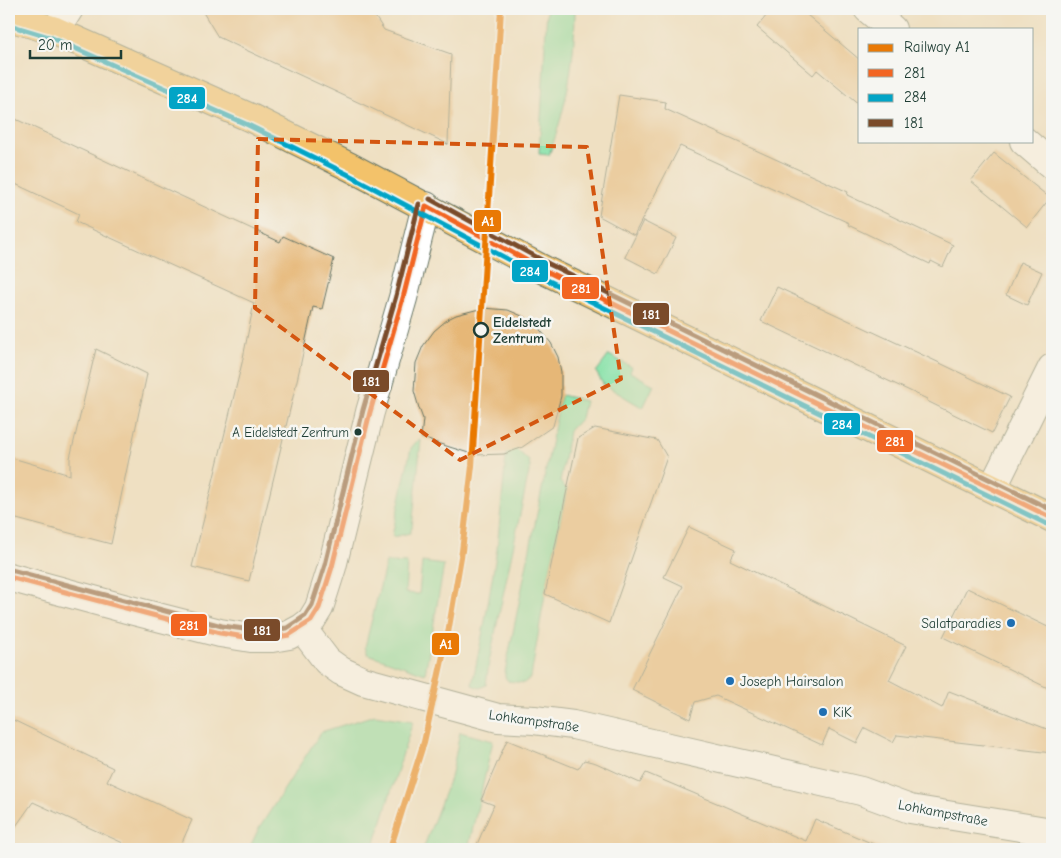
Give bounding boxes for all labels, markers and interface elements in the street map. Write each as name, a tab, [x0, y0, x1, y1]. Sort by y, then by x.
scale bar	[30, 28, 121, 60]
legend	[858, 28, 1034, 142]
text: 20 m	[38, 36, 72, 54]
text: Railway A1	[904, 38, 970, 56]
text: 281	[904, 64, 926, 82]
line badge: 284	[168, 86, 206, 110]
text: 284	[904, 88, 927, 106]
text: 284	[177, 90, 198, 107]
text: 181	[904, 114, 924, 132]
line badge: A1	[473, 209, 502, 233]
text: A1	[481, 213, 495, 230]
line badge: 284	[511, 259, 549, 283]
text: 284	[520, 263, 541, 280]
line badge: 281	[561, 276, 600, 300]
text: 281	[571, 280, 591, 297]
line badge: 181	[632, 302, 670, 326]
text: 181	[642, 306, 660, 323]
place label: Eidelstedt Zentrum	[493, 314, 552, 347]
marker: Eidelstedt Zentrum	[473, 322, 489, 338]
line badge: 181	[352, 369, 390, 393]
text: 181	[362, 373, 380, 390]
line badge: 284	[823, 412, 861, 436]
text: 284	[832, 416, 853, 433]
place label: A Eidelstedt Zentrum	[232, 425, 349, 440]
marker: A Eidelstedt Zentrum	[353, 427, 363, 437]
line badge: 281	[876, 429, 914, 453]
text: 281	[885, 433, 905, 450]
line badge: 281	[170, 613, 208, 637]
place label: Salatparadies	[921, 615, 1001, 632]
text: 281	[179, 617, 199, 634]
marker: Salatparadies	[1005, 617, 1017, 629]
line badge: 181	[243, 618, 281, 642]
text: 181	[253, 622, 271, 639]
line badge: A1	[431, 632, 460, 656]
text: A1	[439, 636, 453, 653]
place label: Joseph Hairsalon	[740, 673, 843, 690]
marker: Joseph Hairsalon	[724, 675, 736, 687]
place label: KiK	[833, 704, 852, 721]
street label: Lohkampstraße	[488, 706, 580, 736]
marker: KiK	[817, 706, 829, 718]
street label: Lohkampstraße	[897, 796, 989, 830]

